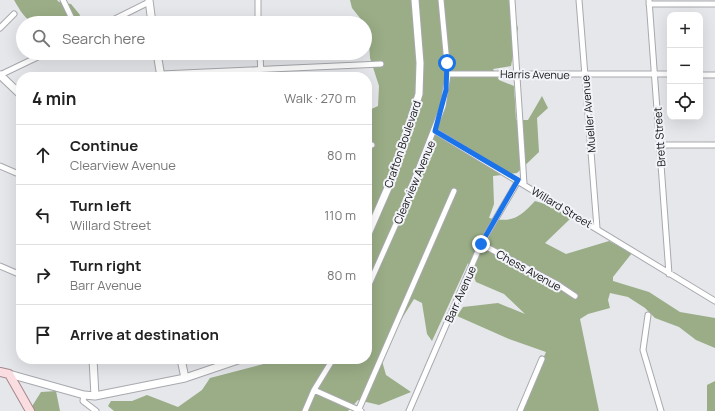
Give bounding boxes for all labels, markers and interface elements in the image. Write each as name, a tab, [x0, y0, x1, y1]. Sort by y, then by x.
map controls	[667, 12, 703, 120]
button: +	[667, 12, 703, 48]
search box	[16, 16, 372, 60]
icon: search	[30, 27, 52, 49]
text: Search here	[62, 28, 145, 49]
button: −	[667, 48, 703, 84]
route start	[438, 54, 456, 72]
street label: Harris Avenue	[500, 66, 571, 82]
street label: Mueller Avenue	[577, 74, 599, 153]
button: locate	[667, 84, 703, 120]
text: 4 min	[32, 87, 76, 110]
text: Walk · 270 m	[284, 89, 356, 107]
street label: Crafton Boulevard	[380, 98, 424, 190]
street label: Brett Street	[649, 107, 669, 167]
text: Continue	[70, 135, 138, 156]
street label: Clearview Avenue	[390, 137, 439, 226]
icon: ahead	[32, 144, 54, 166]
text: 80 m	[327, 146, 356, 164]
text: Clearview Avenue	[70, 156, 176, 174]
street label: Willard Street	[529, 183, 595, 231]
text: Turn left	[70, 195, 132, 216]
icon: left	[32, 204, 54, 226]
text: 110 m	[324, 206, 356, 224]
text: Willard Street	[70, 216, 151, 234]
route end	[472, 235, 490, 253]
street label: Chess Avenue	[494, 246, 565, 294]
text: Turn right	[70, 255, 141, 276]
street label: Barr Avenue	[441, 263, 479, 325]
icon: right	[32, 264, 54, 286]
text: 80 m	[327, 266, 356, 284]
text: Barr Avenue	[70, 276, 142, 294]
icon: arrive	[32, 324, 54, 346]
text: Arrive at destination	[70, 324, 219, 345]

